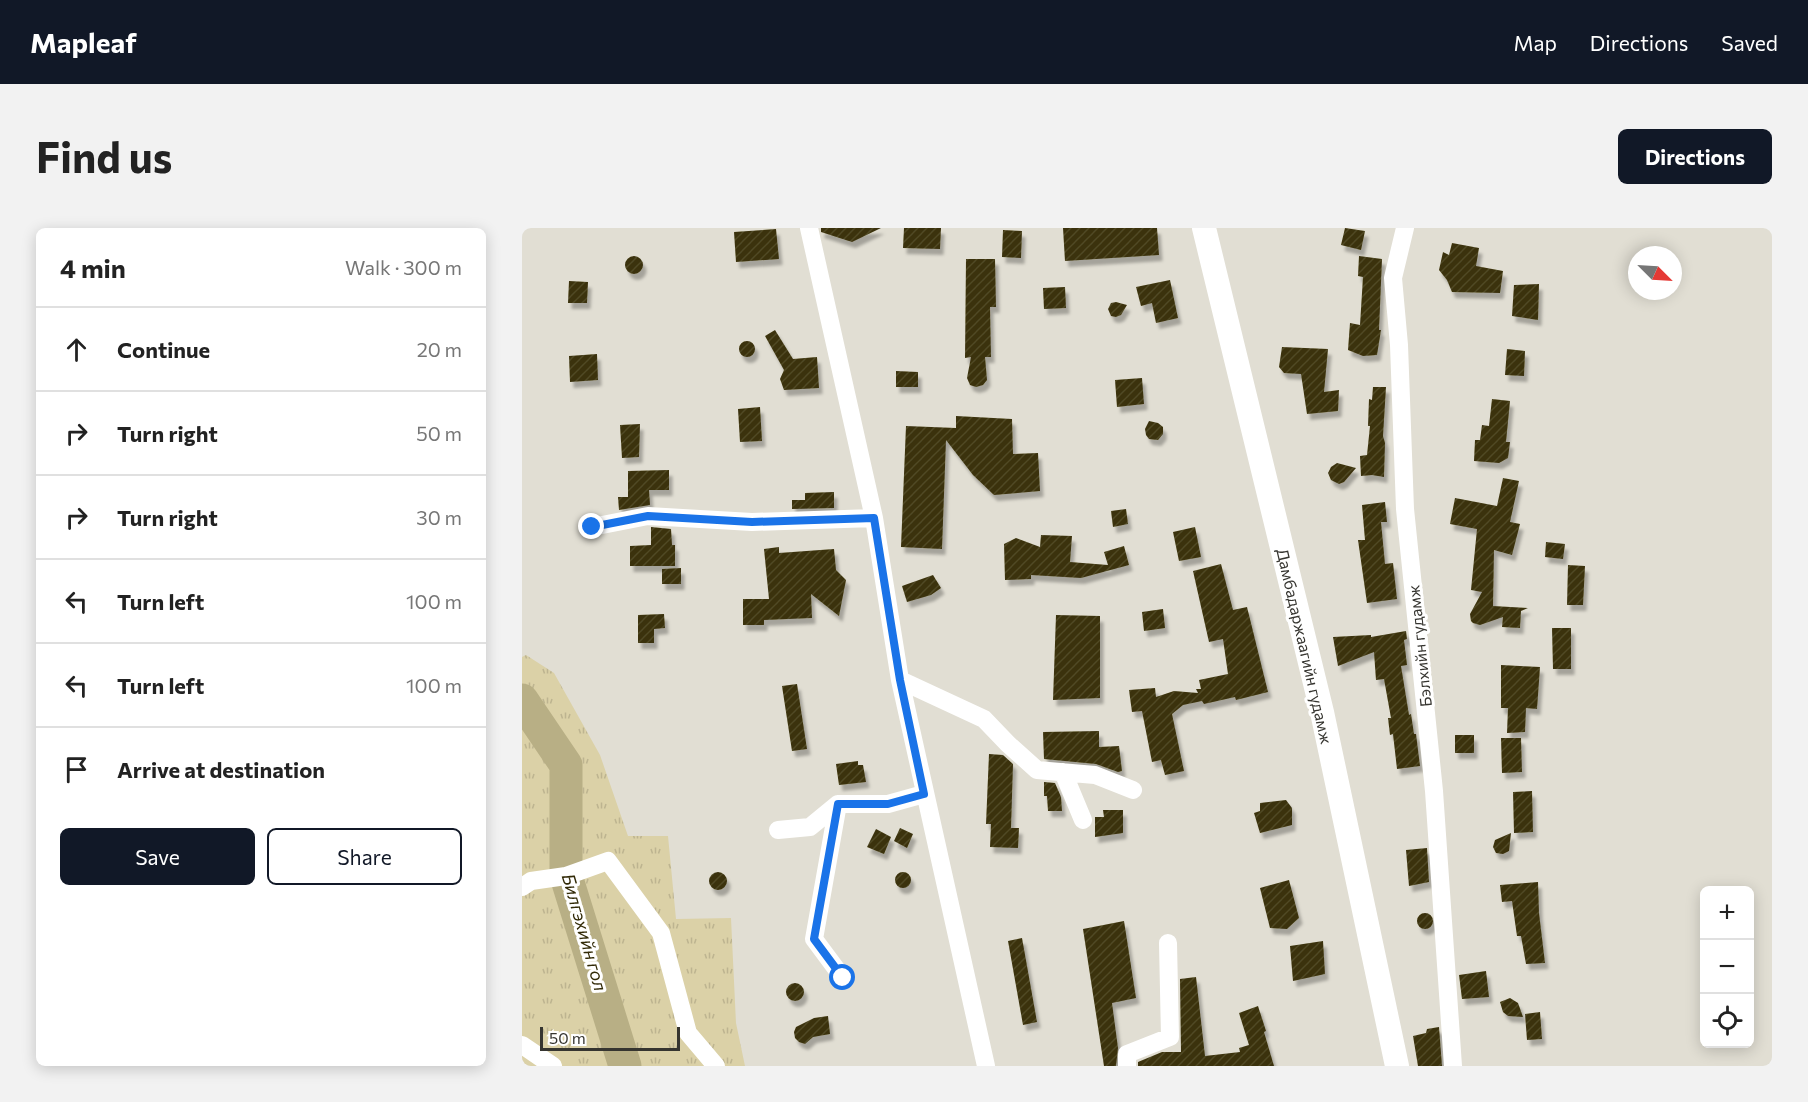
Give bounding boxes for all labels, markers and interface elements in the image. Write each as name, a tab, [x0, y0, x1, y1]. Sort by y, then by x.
text: Mapleaf	[30, 25, 137, 59]
text: Map	[1514, 30, 1557, 55]
text: Directions	[1590, 30, 1688, 55]
text: Saved	[1721, 30, 1778, 55]
button: Directions	[1618, 129, 1772, 184]
text: Find us	[36, 130, 172, 182]
north arrow	[1628, 246, 1682, 300]
text: 4 min	[60, 252, 126, 283]
text: Walk · 300 m	[345, 255, 462, 279]
icon: ahead	[60, 333, 93, 366]
text: Continue	[117, 336, 210, 363]
text: 20 m	[417, 337, 462, 361]
icon: right	[60, 417, 93, 450]
text: Turn right	[117, 420, 218, 447]
text: 50 m	[416, 421, 462, 445]
icon: right	[60, 501, 93, 534]
text: Turn right	[117, 504, 218, 531]
text: 30 m	[416, 505, 462, 529]
route end	[578, 513, 604, 539]
street label: Дамбадаржаагийн гудамж	[1273, 546, 1337, 746]
street label: Бэлхийн гудамж	[1403, 584, 1435, 708]
icon: left	[60, 585, 93, 618]
text: Turn left	[117, 588, 204, 615]
text: 100 m	[406, 589, 462, 613]
icon: left	[60, 669, 93, 702]
text: Turn left	[117, 672, 204, 699]
text: 100 m	[406, 673, 462, 697]
icon: arrive	[60, 753, 93, 786]
text: Arrive at destination	[117, 756, 325, 783]
button: Save	[60, 828, 255, 885]
button: Share	[267, 828, 462, 885]
water label: Билгэхийн гол	[558, 871, 612, 993]
map controls	[1700, 886, 1754, 1048]
button: +	[1700, 886, 1754, 940]
button: −	[1700, 940, 1754, 994]
route start	[829, 964, 855, 990]
button: locate	[1700, 994, 1754, 1048]
scale bar	[540, 1024, 680, 1052]
text: 50 m	[549, 1028, 586, 1047]

